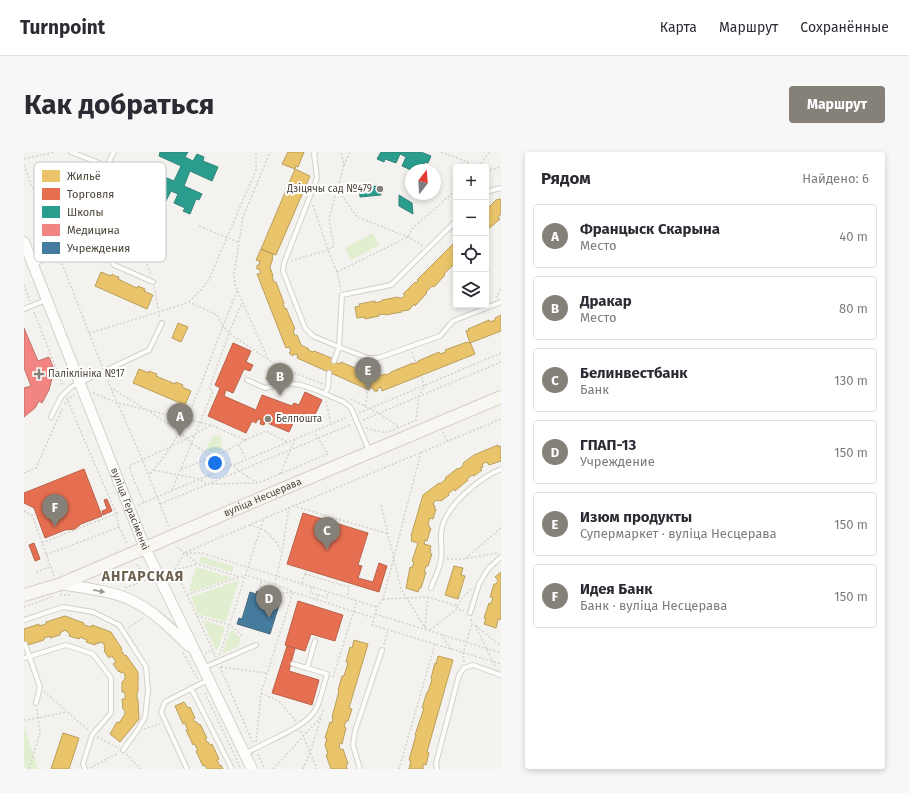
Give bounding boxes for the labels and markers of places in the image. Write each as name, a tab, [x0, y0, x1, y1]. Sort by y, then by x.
place label: Дзіцячы сад №479	[286, 182, 372, 195]
marker: Дзіцячы сад №479	[375, 184, 385, 194]
pin: E	[355, 357, 381, 390]
pin: B	[267, 363, 293, 396]
place label: Паліклініка №17	[48, 367, 125, 380]
marker: Паліклініка №17	[33, 368, 45, 380]
pin: A	[167, 403, 193, 436]
place label: Белпошта	[276, 413, 322, 425]
marker: Белпошта	[263, 414, 273, 424]
pin: F	[42, 494, 68, 527]
pin: C	[314, 517, 340, 550]
pin: D	[256, 585, 282, 618]

